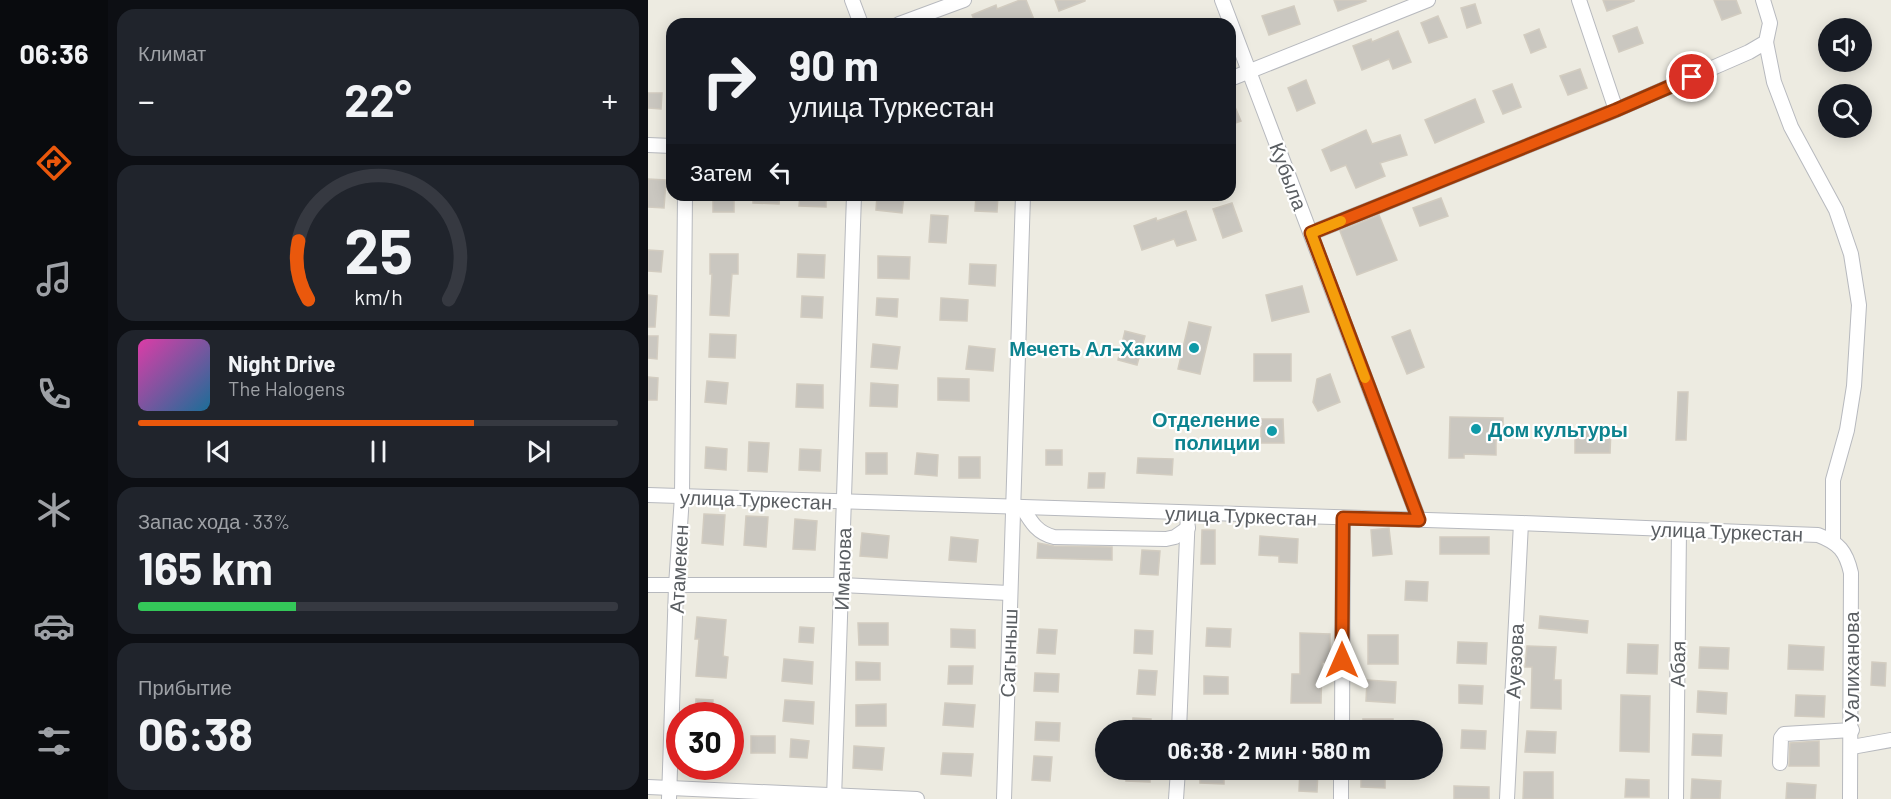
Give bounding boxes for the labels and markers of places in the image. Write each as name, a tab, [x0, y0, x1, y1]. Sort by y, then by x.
pin	[1666, 51, 1717, 102]
place label: Мечеть Ал-Хаким	[1009, 336, 1182, 360]
marker: Мечеть Ал-Хаким	[1187, 341, 1201, 355]
place label: Отделение полиции	[1152, 407, 1260, 454]
place label: Дом культуры	[1488, 417, 1628, 441]
marker: Дом культуры	[1469, 422, 1483, 436]
marker: Отделение полиции	[1265, 424, 1279, 438]

